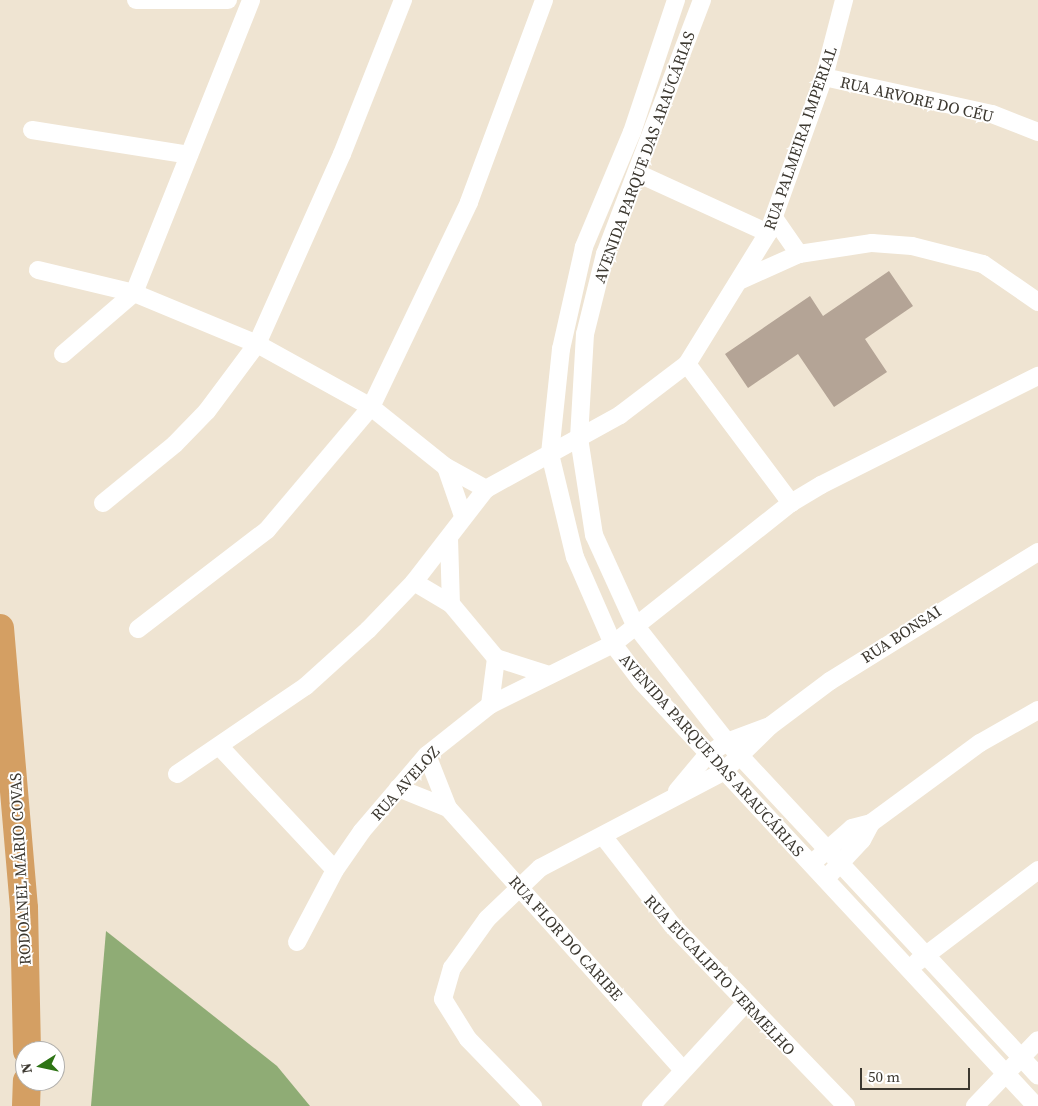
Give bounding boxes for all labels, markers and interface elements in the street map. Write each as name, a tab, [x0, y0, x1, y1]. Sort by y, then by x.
street label: AVENIDA PARQUE DAS ARAUCÁRIAS	[589, 29, 699, 285]
street label: RUA PALMEIRA IMPERIAL	[759, 43, 841, 233]
street label: RUA ARVORE DO CÉU	[838, 72, 996, 126]
street label: RUA BONSAI	[857, 601, 945, 667]
street label: AVENIDA PARQUE DAS ARAUCÁRIAS	[616, 650, 808, 860]
street label: RUA AVELOZ	[367, 742, 443, 824]
street label: RODOANEL MÁRIO COVAS	[5, 772, 35, 966]
street label: RUA FLOR DO CARIBE	[505, 872, 627, 1004]
street label: RUA EUCALIPTO VERMELHO	[640, 891, 800, 1059]
north arrow	[15, 1041, 65, 1091]
scale bar	[863, 1058, 973, 1090]
text: N	[15, 1062, 37, 1075]
text: 50 m	[868, 1066, 900, 1087]

